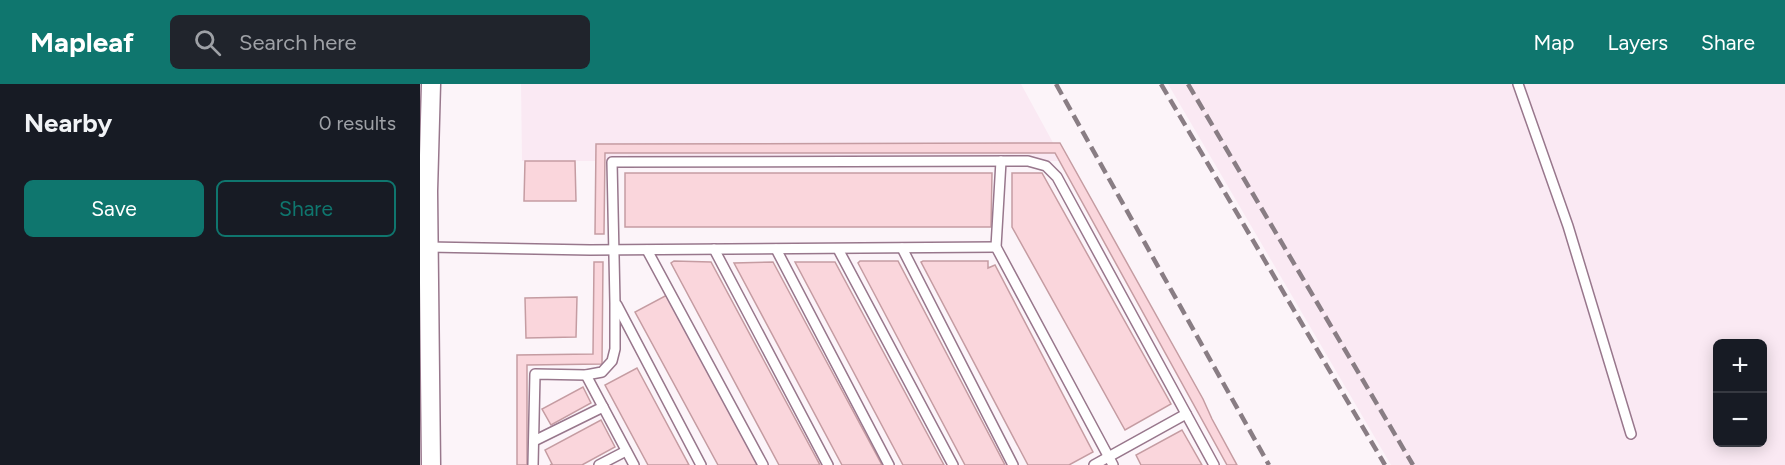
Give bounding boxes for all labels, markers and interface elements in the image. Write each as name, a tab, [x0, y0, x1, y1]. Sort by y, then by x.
search box	[170, 15, 590, 69]
text: Mapleaf	[30, 25, 134, 59]
icon: search	[191, 26, 224, 59]
text: Search here	[239, 29, 357, 56]
text: Map	[1534, 30, 1574, 55]
text: Layers	[1607, 30, 1668, 55]
text: Share	[1701, 30, 1755, 55]
text: Nearby	[24, 107, 112, 139]
text: 0 results	[319, 111, 396, 135]
button: Save	[24, 180, 204, 237]
button: Share	[216, 180, 396, 237]
map controls	[1713, 339, 1767, 447]
button: +	[1713, 339, 1767, 393]
button: −	[1713, 393, 1767, 447]

